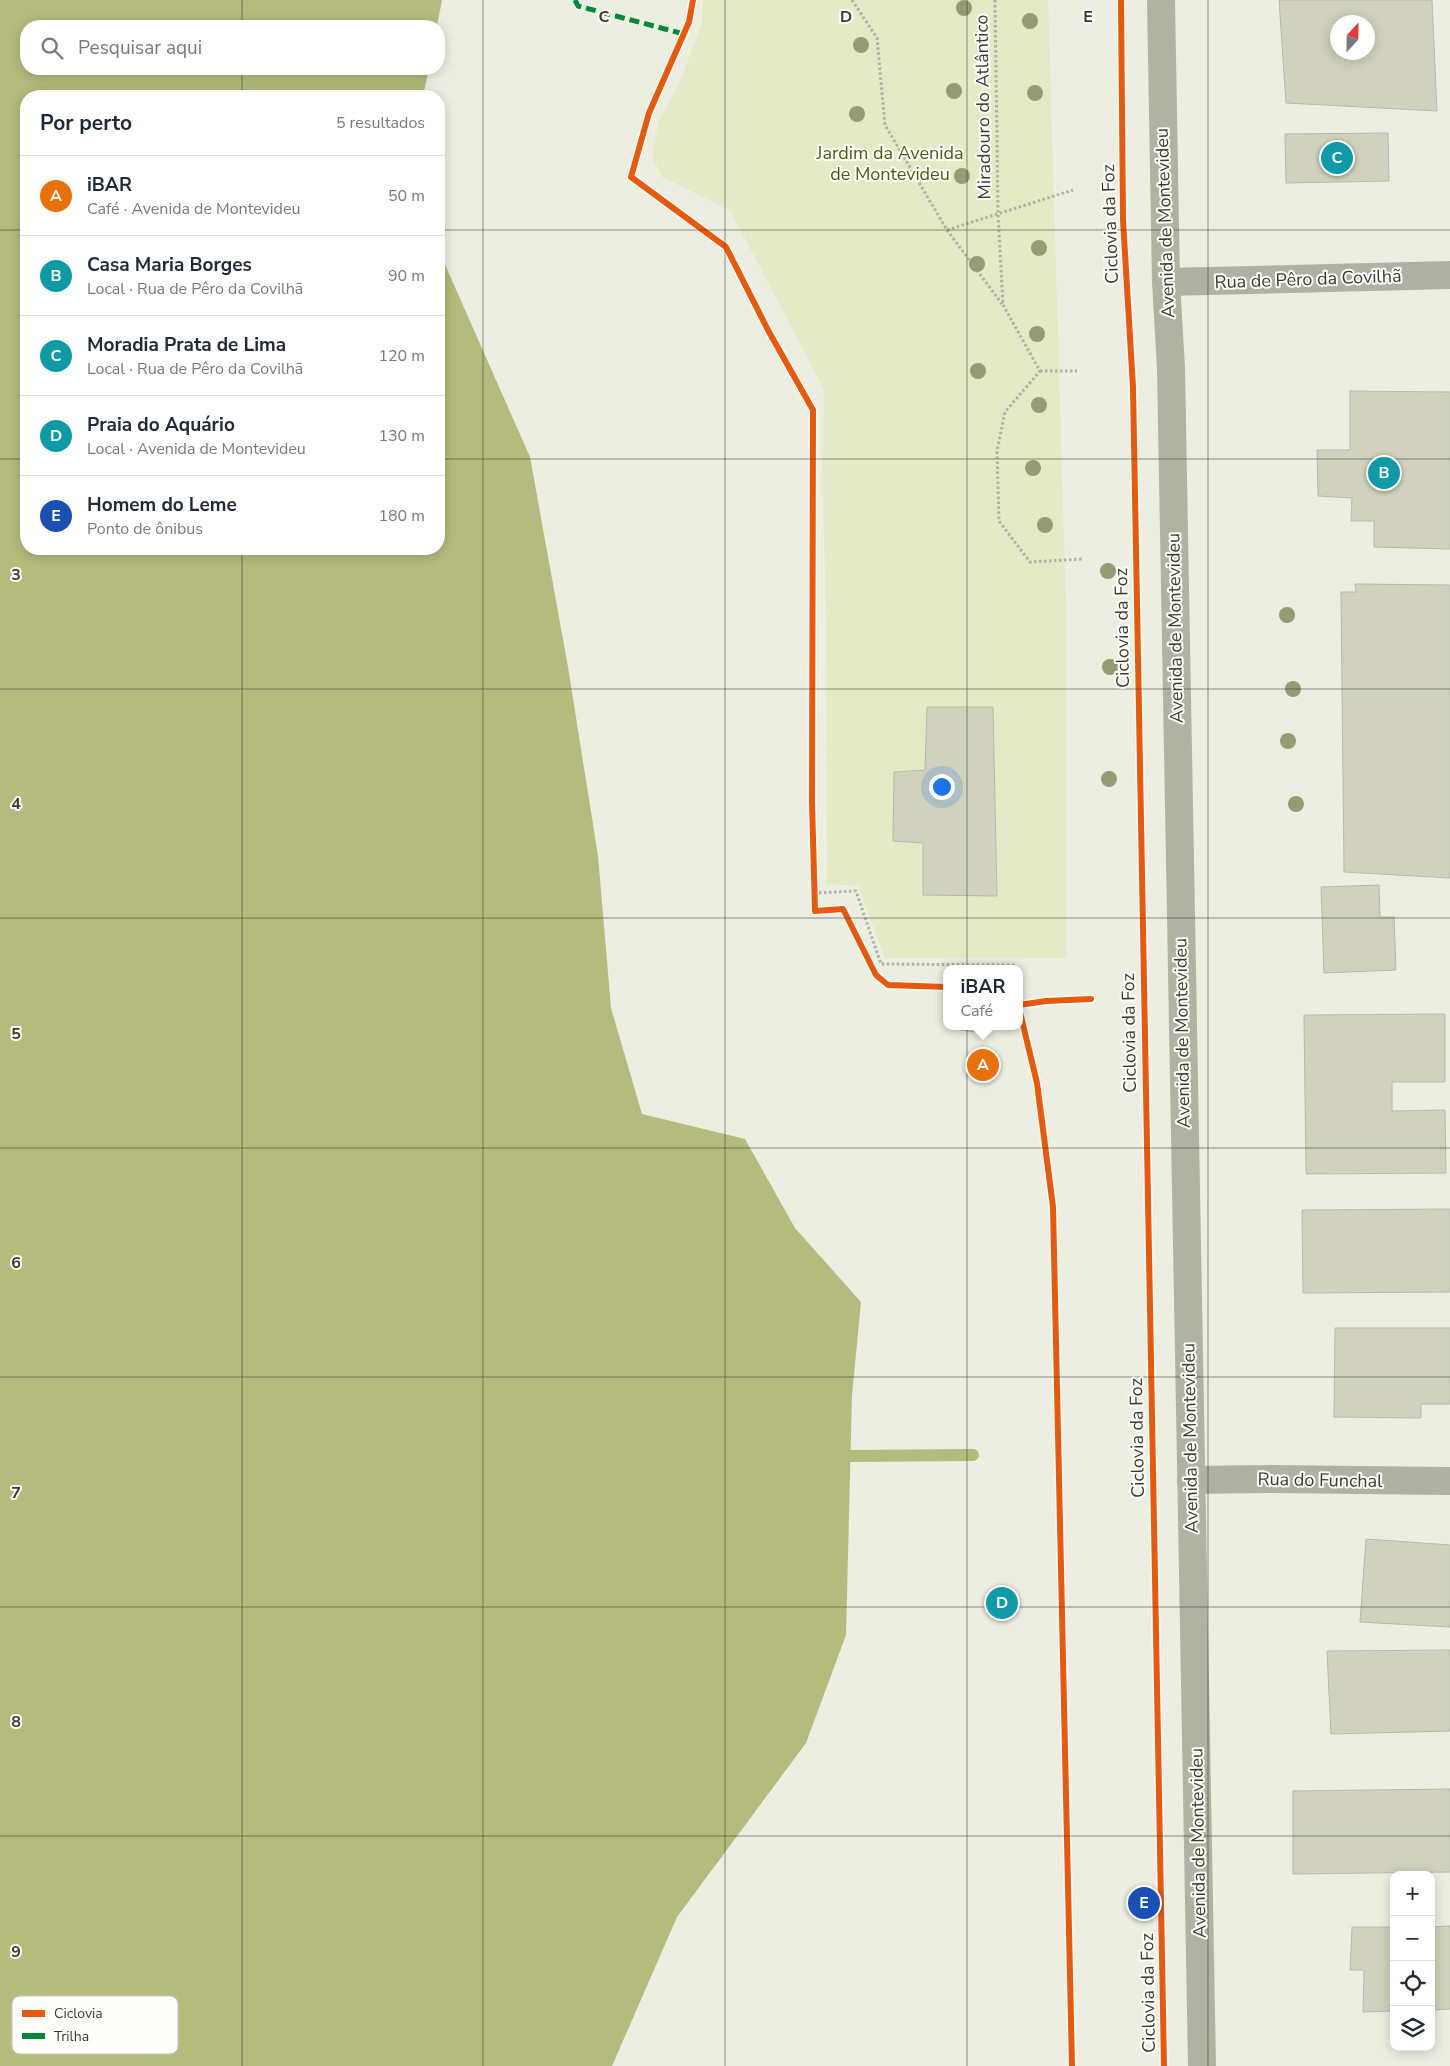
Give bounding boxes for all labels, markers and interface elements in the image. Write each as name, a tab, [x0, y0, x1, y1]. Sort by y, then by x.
text: C	[599, 6, 610, 28]
text: D	[840, 6, 852, 28]
text: E	[1083, 6, 1093, 28]
street label: Miradouro do Atlântico	[969, 14, 997, 200]
north arrow	[1330, 15, 1375, 60]
search box	[20, 20, 445, 75]
icon: search	[38, 34, 66, 62]
text: Pesquisar aqui	[78, 35, 202, 61]
text: Por perto	[40, 109, 132, 137]
text: 5 resultados	[336, 112, 425, 134]
street label: Avenida de Montevideu	[1150, 128, 1180, 318]
pin: C	[1321, 139, 1353, 177]
park label: Jardim da Avenida de Montevideu	[816, 141, 963, 186]
street label: Ciclovia da Foz	[1096, 164, 1124, 284]
text: iBAR	[87, 172, 132, 198]
text: A	[50, 185, 62, 207]
text: 50 m	[388, 185, 425, 207]
text: Café · Avenida de Montevideu	[87, 198, 300, 220]
text: Casa Maria Borges	[87, 252, 252, 278]
street label: Rua de Pêro da Covilhã	[1214, 264, 1402, 294]
text: B	[50, 265, 62, 287]
text: 90 m	[388, 265, 425, 287]
text: Local · Rua de Pêro da Covilhã	[87, 278, 303, 300]
text: Moradia Prata de Lima	[87, 332, 286, 358]
text: C	[51, 345, 61, 367]
text: 120 m	[378, 345, 425, 367]
text: Local · Rua de Pêro da Covilhã	[87, 358, 303, 380]
text: Praia do Aquário	[87, 412, 235, 438]
text: D	[50, 425, 62, 447]
text: 130 m	[378, 425, 425, 447]
text: Local · Avenida de Montevideu	[87, 438, 306, 460]
pin: B	[1368, 454, 1400, 492]
text: Homem do Leme	[87, 492, 237, 518]
text: E	[51, 505, 61, 527]
text: 180 m	[378, 505, 425, 527]
text: Ponto de ônibus	[87, 518, 203, 540]
street label: Avenida de Montevideu	[1161, 533, 1189, 723]
text: 3	[11, 564, 21, 586]
street label: Ciclovia da Foz	[1109, 568, 1135, 688]
your location	[929, 774, 955, 800]
text: 4	[11, 793, 21, 815]
street label: Avenida de Montevideu	[1168, 938, 1196, 1128]
popup	[943, 965, 1023, 1030]
street label: Ciclovia da Foz	[1116, 973, 1142, 1093]
text: iBAR	[961, 974, 1006, 1000]
text: Café	[961, 1000, 993, 1022]
text: 5	[11, 1023, 21, 1045]
pin: A	[967, 1046, 999, 1084]
text: 6	[11, 1252, 21, 1274]
street label: Avenida de Montevideu	[1176, 1343, 1204, 1533]
street label: Ciclovia da Foz	[1124, 1378, 1150, 1498]
street label: Rua do Funchal	[1257, 1467, 1383, 1493]
text: 7	[11, 1482, 21, 1504]
pin: D	[986, 1584, 1018, 1622]
text: 8	[11, 1711, 21, 1733]
street label: Avenida de Montevideu	[1184, 1748, 1212, 1938]
map controls	[1390, 1871, 1435, 2051]
button: +	[1390, 1871, 1435, 1916]
pin: E	[1128, 1884, 1160, 1922]
button: −	[1390, 1916, 1435, 1961]
street label: Ciclovia da Foz	[1135, 1933, 1161, 2053]
text: 9	[11, 1941, 21, 1963]
button: locate	[1390, 1961, 1435, 2006]
legend	[12, 1996, 178, 2054]
text: Ciclovia	[54, 2004, 103, 2023]
button: layers	[1390, 2006, 1435, 2051]
text: Trilha	[54, 2027, 89, 2046]

